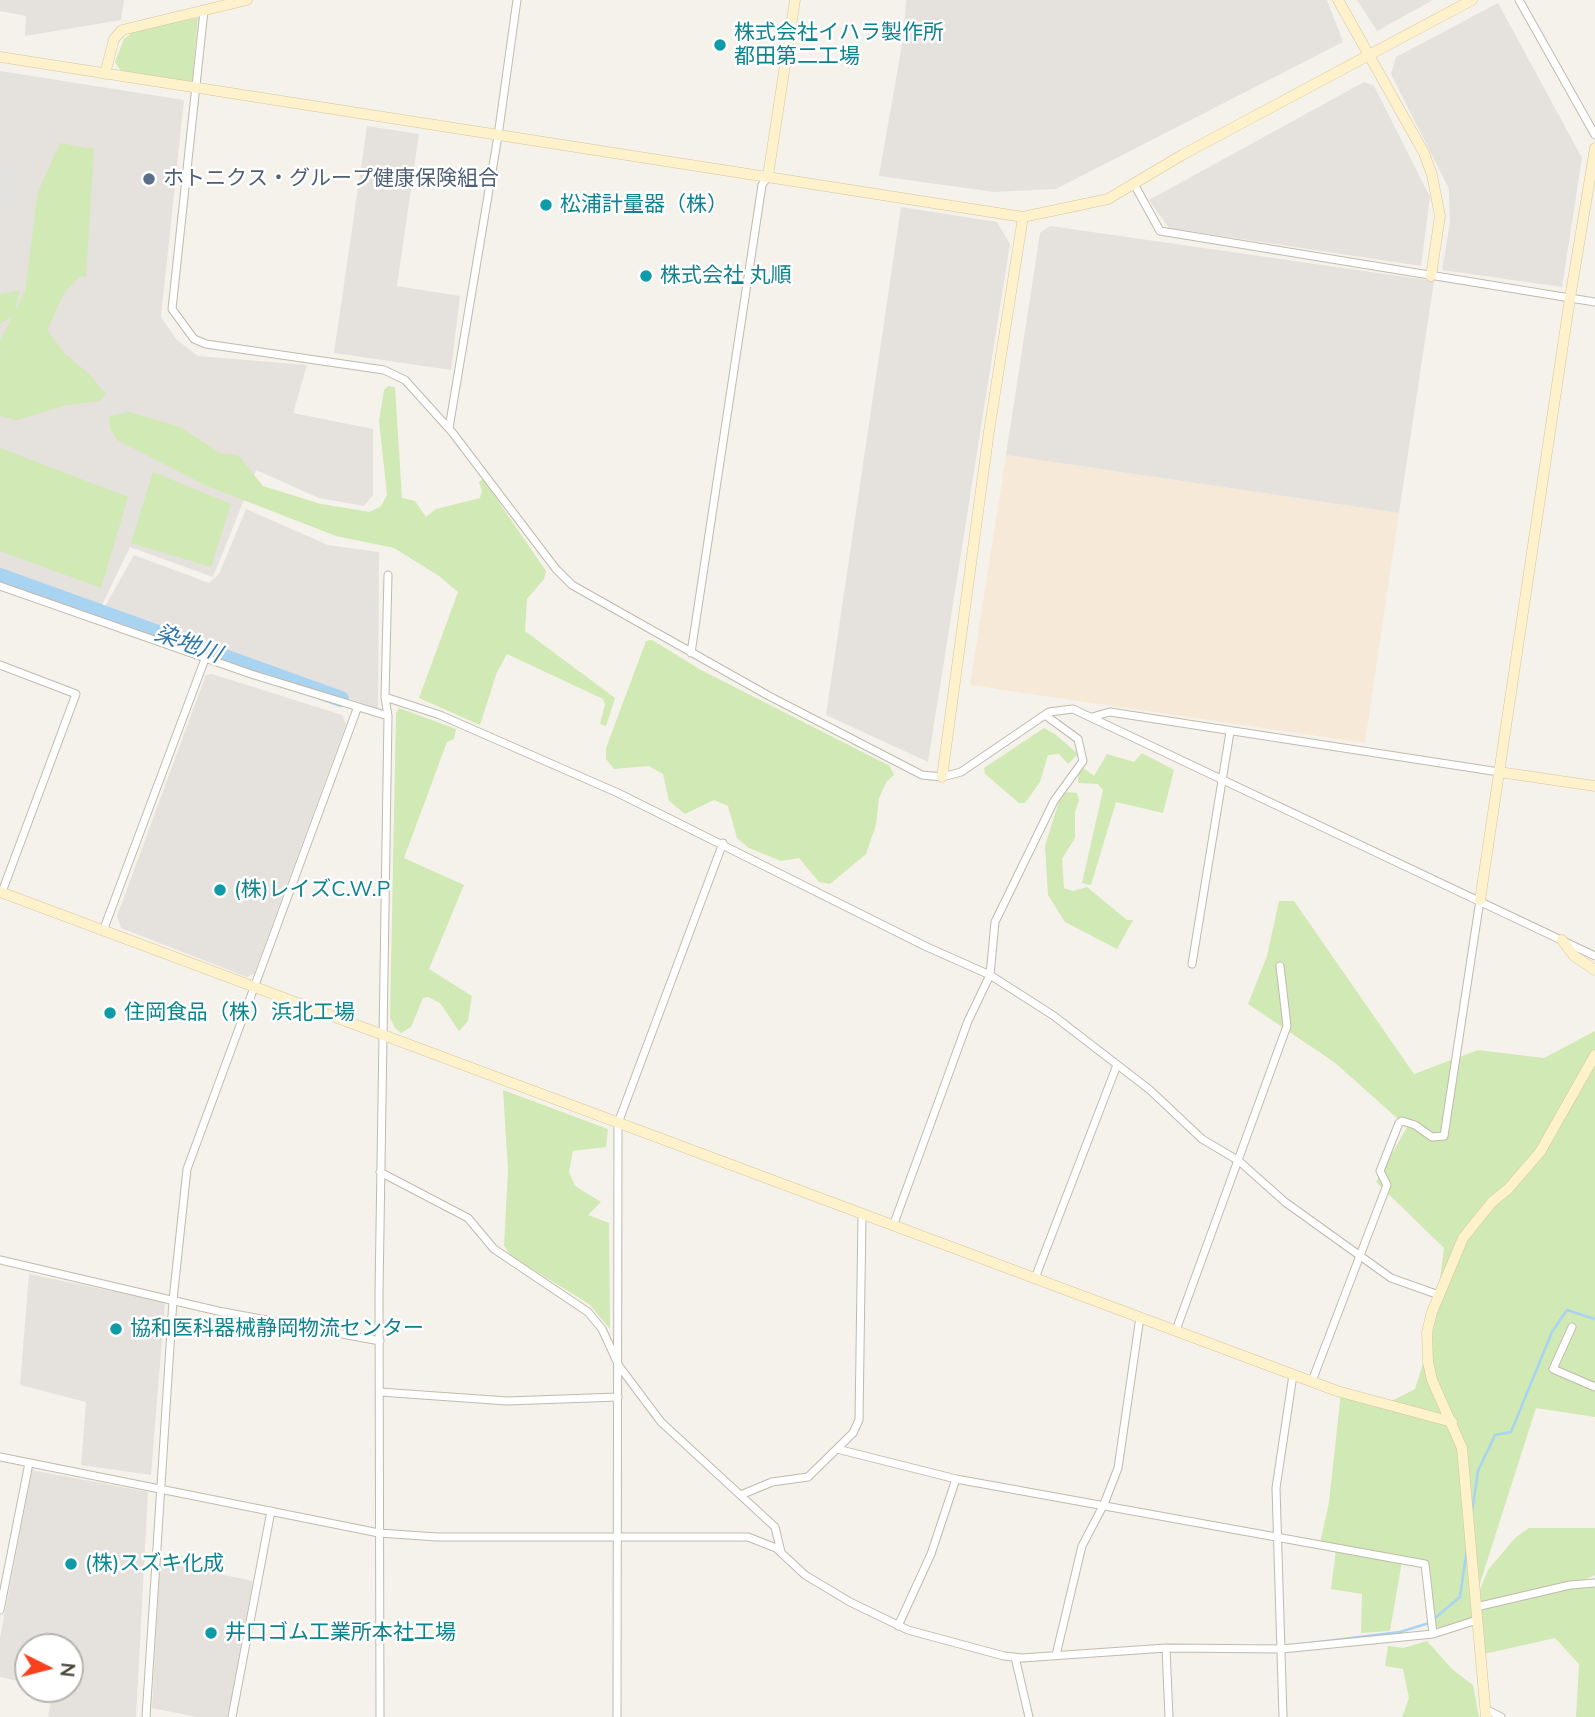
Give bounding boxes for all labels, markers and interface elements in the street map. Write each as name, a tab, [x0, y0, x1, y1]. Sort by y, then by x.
place label: 株式会社イハラ製作所 都田第二工場	[734, 20, 944, 70]
marker: 株式会社イハラ製作所 都田第二工場	[712, 37, 728, 53]
place label: ホトニクス・グループ健康保険組合	[163, 166, 499, 192]
marker: ホトニクス・グループ健康保険組合	[141, 171, 157, 187]
place label: 松浦計量器（株）	[560, 192, 728, 218]
marker: 松浦計量器（株）	[538, 197, 554, 213]
place label: 株式会社 丸順	[660, 263, 791, 289]
marker: 株式会社 丸順	[638, 268, 654, 284]
water label: 染地川	[151, 619, 225, 669]
place label: (株)レイズC.W.P	[234, 877, 390, 903]
marker: (株)レイズC.W.P	[212, 882, 228, 898]
place label: 住岡食品（株）浜北工場	[124, 1000, 355, 1026]
marker: 住岡食品（株）浜北工場	[102, 1005, 118, 1021]
place label: 協和医科器械静岡物流センター	[130, 1316, 424, 1342]
marker: 協和医科器械静岡物流センター	[108, 1321, 124, 1337]
place label: (株)スズキ化成	[85, 1551, 224, 1577]
marker: (株)スズキ化成	[63, 1556, 79, 1572]
place label: 井口ゴム工業所本社工場	[225, 1620, 456, 1646]
marker: 井口ゴム工業所本社工場	[203, 1625, 219, 1641]
north arrow	[14, 1633, 84, 1703]
text: N	[55, 1662, 81, 1678]

